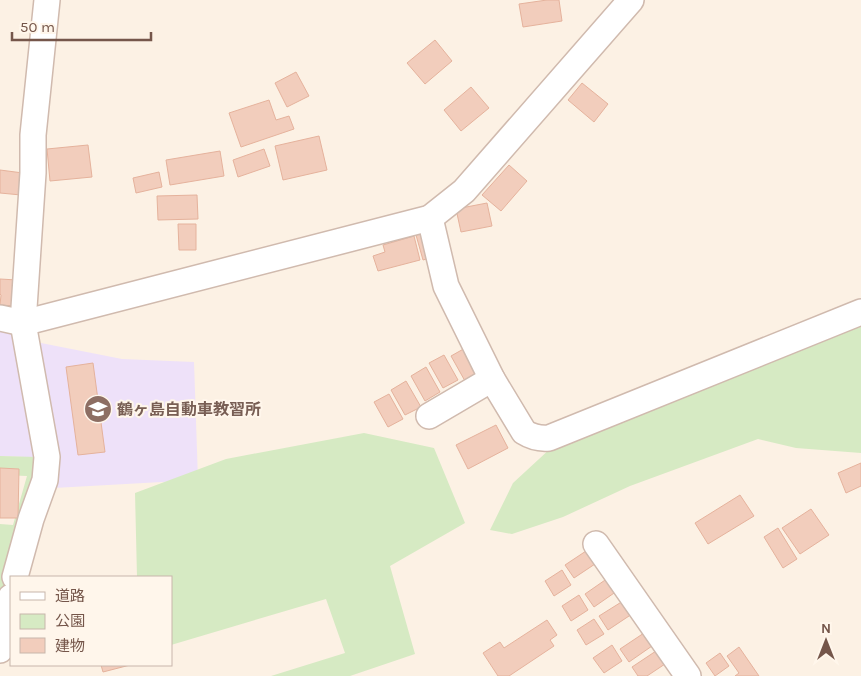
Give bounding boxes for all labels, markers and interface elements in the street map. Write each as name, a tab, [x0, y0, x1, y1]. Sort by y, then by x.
scale bar	[12, 10, 151, 42]
text: 50 m	[20, 18, 55, 36]
school or university icon: 鶴ヶ島自動車教習所	[83, 394, 113, 424]
place label: 鶴ヶ島自動車教習所	[117, 400, 261, 419]
legend	[10, 576, 172, 666]
text: 道路	[55, 587, 85, 605]
text: 公園	[55, 612, 85, 630]
north arrow	[801, 616, 851, 666]
text: N	[821, 620, 831, 637]
text: 建物	[55, 637, 85, 655]

